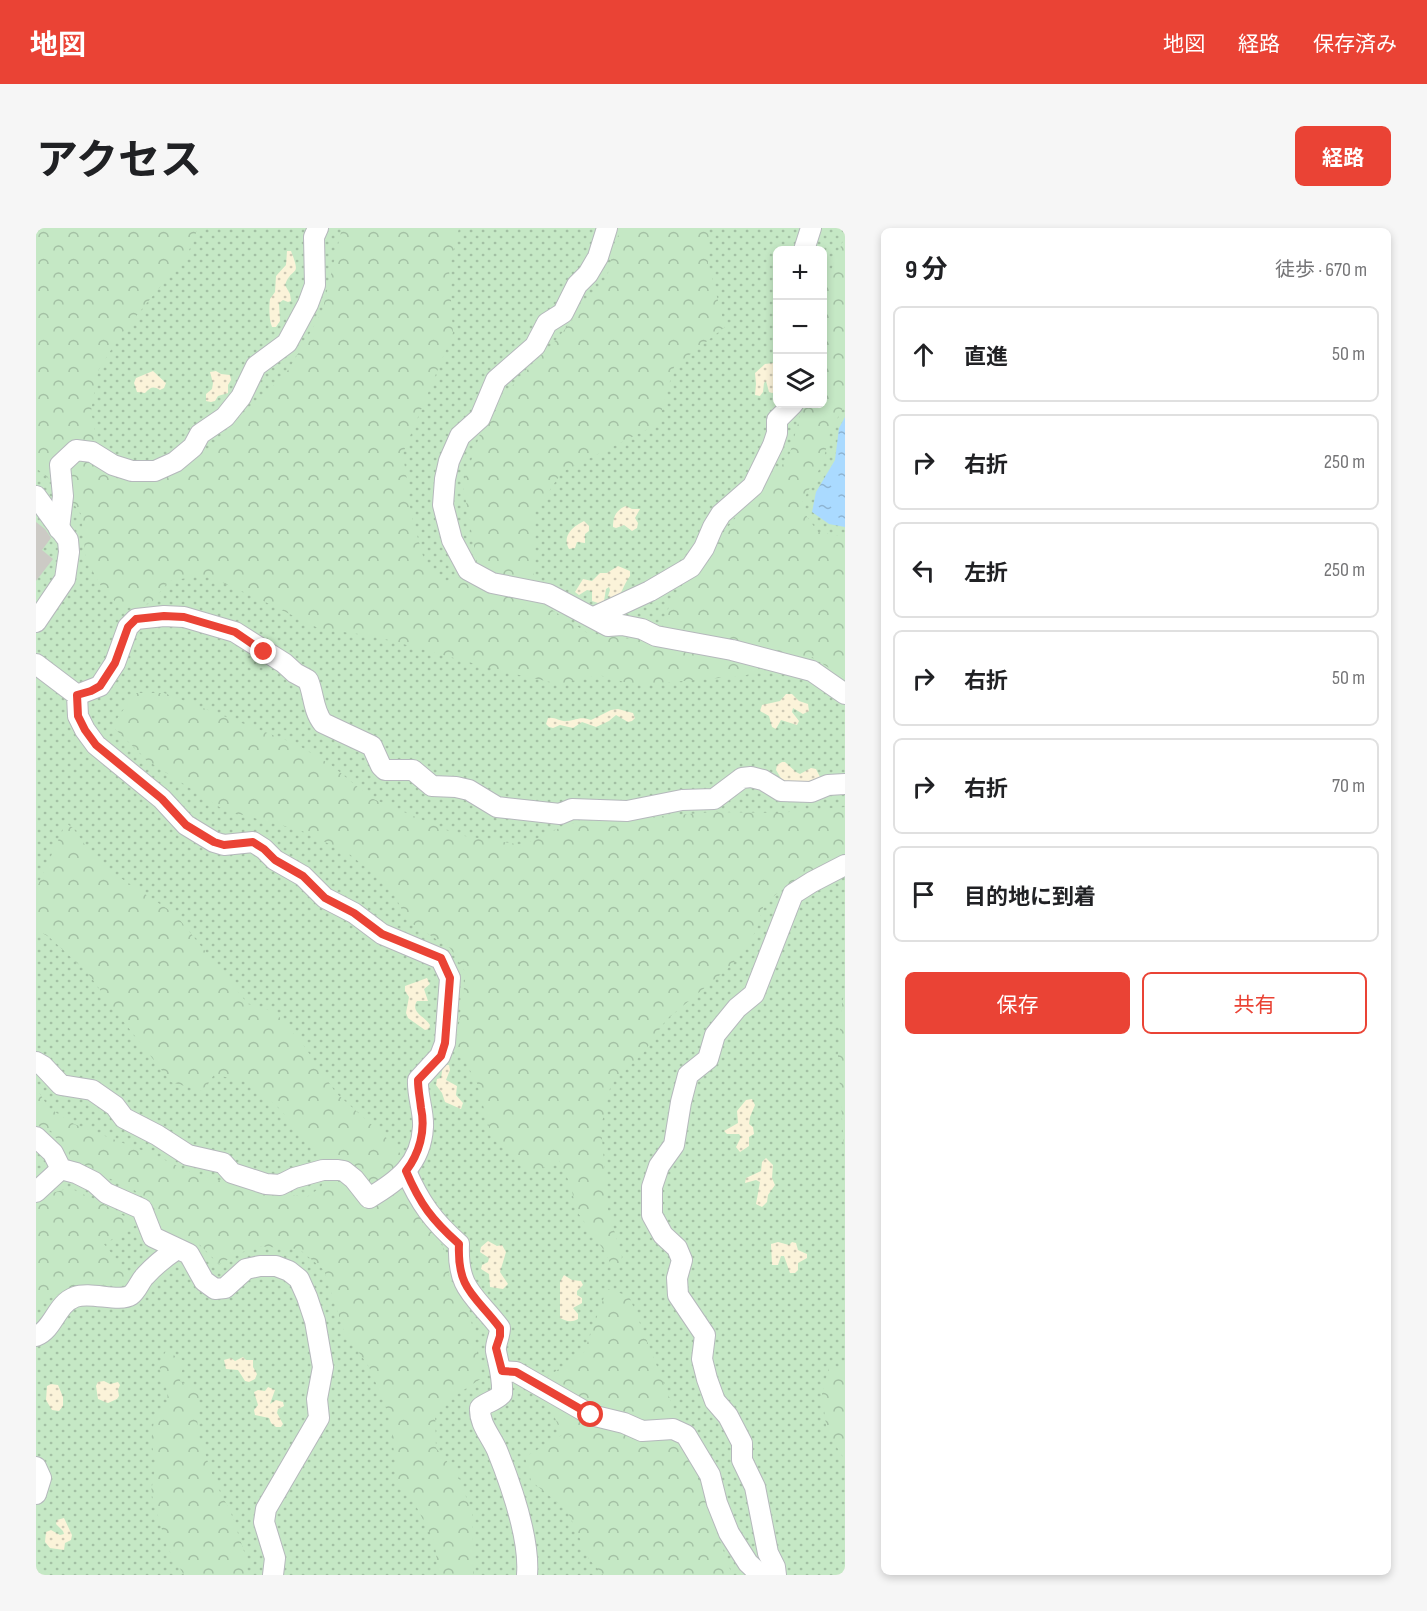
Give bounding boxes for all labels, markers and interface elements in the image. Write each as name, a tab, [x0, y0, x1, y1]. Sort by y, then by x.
text: 地図	[30, 29, 86, 62]
text: 地図	[1163, 32, 1205, 57]
text: 経路	[1238, 32, 1280, 57]
text: 保存済み	[1313, 32, 1397, 57]
button: 経路	[1295, 126, 1391, 186]
text: アクセス	[36, 136, 202, 187]
map controls	[773, 246, 827, 408]
button: +	[773, 246, 827, 300]
text: 9 分	[905, 255, 947, 286]
text: 徒歩 · 670 m	[1275, 258, 1367, 282]
button: −	[773, 300, 827, 354]
icon: ahead	[907, 338, 940, 371]
text: 50 m	[1332, 342, 1365, 366]
text: 直進	[964, 344, 1008, 371]
button: layers	[773, 354, 827, 408]
icon: right	[907, 446, 940, 479]
text: 250 m	[1324, 450, 1365, 474]
text: 右折	[964, 452, 1008, 479]
icon: left	[907, 554, 940, 587]
text: 250 m	[1324, 558, 1365, 582]
text: 左折	[964, 560, 1008, 587]
route end	[250, 638, 276, 664]
icon: right	[907, 662, 940, 695]
text: 50 m	[1332, 666, 1365, 690]
text: 右折	[964, 668, 1008, 695]
icon: right	[907, 770, 940, 803]
text: 70 m	[1332, 774, 1365, 798]
text: 右折	[964, 776, 1008, 803]
icon: arrive	[907, 878, 940, 911]
text: 目的地に到着	[964, 884, 1096, 911]
button: 保存	[905, 972, 1130, 1034]
button: 共有	[1142, 972, 1367, 1034]
route start	[577, 1401, 603, 1427]

